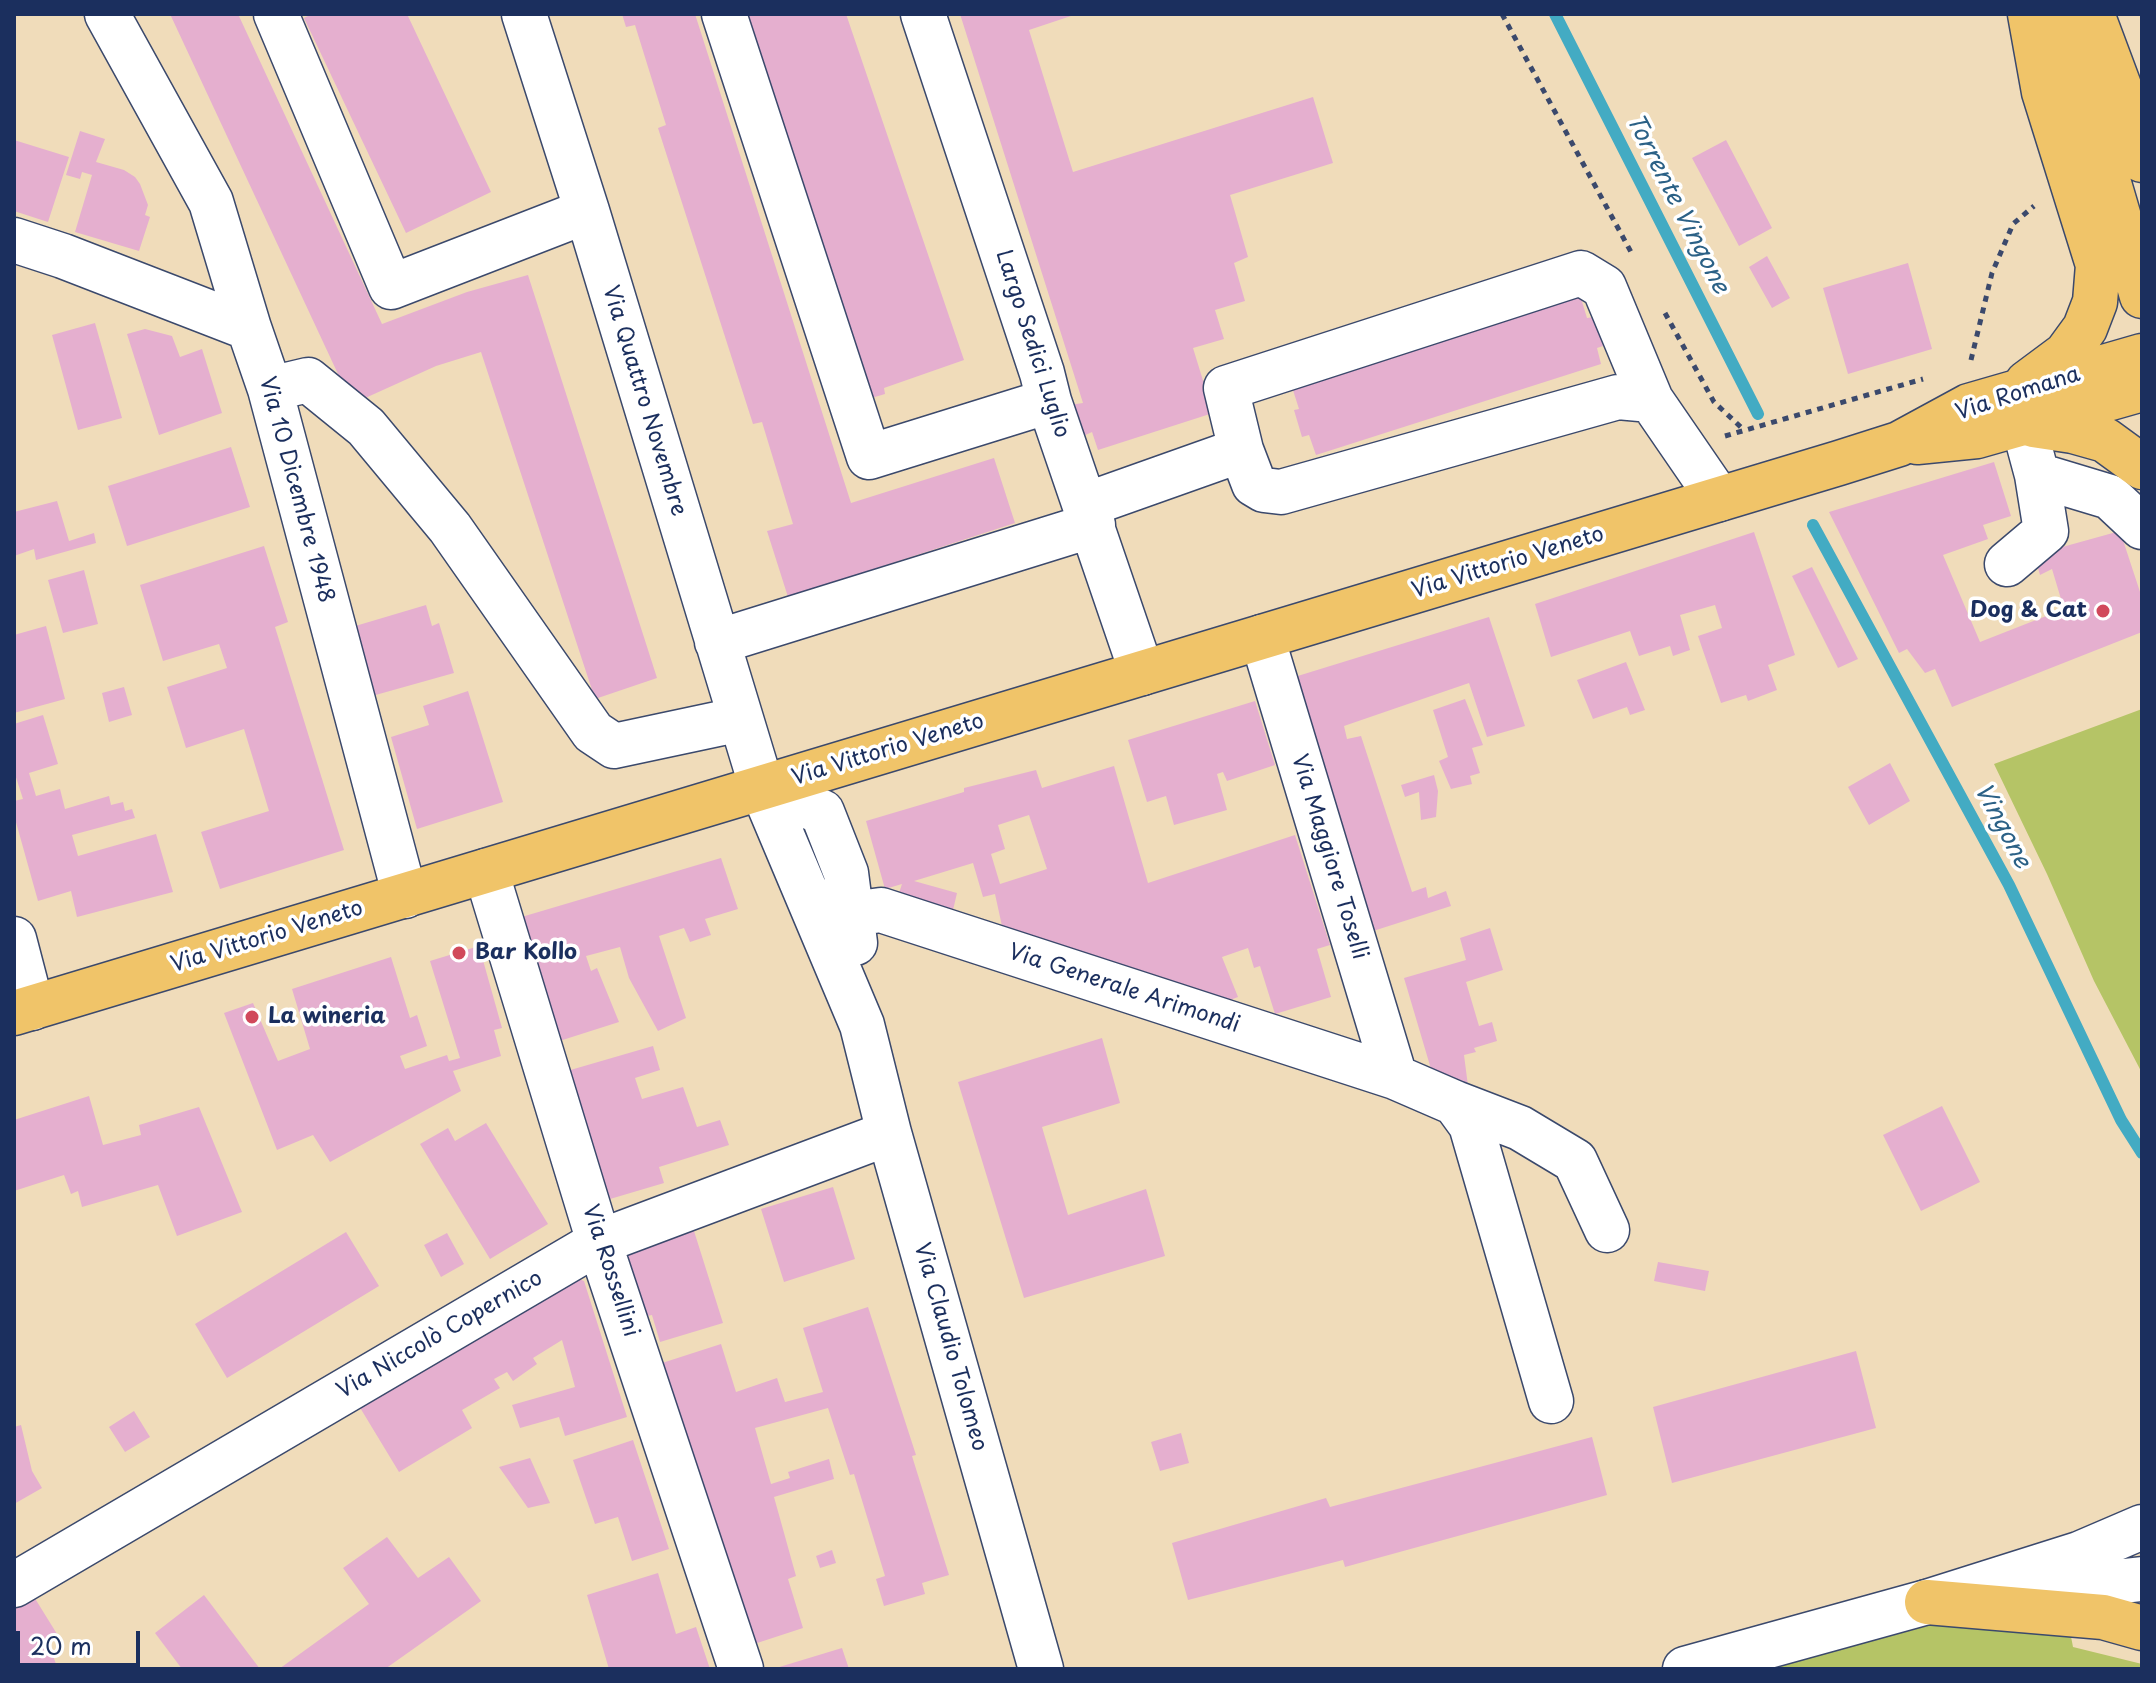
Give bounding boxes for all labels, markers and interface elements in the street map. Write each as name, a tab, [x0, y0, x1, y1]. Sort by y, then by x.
water label: Torrente Vingone	[1619, 109, 1735, 299]
street label: Largo Sedici Luglio	[989, 247, 1075, 441]
street label: Via Quattro Novembre	[596, 283, 692, 519]
street label: Via Romana	[1952, 361, 2084, 427]
street label: Via 10 Dicembre 1948	[253, 374, 339, 606]
street label: Via Vittorio Veneto	[1409, 521, 1607, 605]
place label: Dog & Cat	[1970, 598, 2087, 624]
marker: Dog & Cat	[2094, 602, 2112, 620]
street label: Via Vittorio Veneto	[789, 708, 987, 792]
street label: Via Maggiore Toselli	[1285, 751, 1373, 963]
water label: Vingone	[1968, 779, 2036, 873]
street label: Via Vittorio Veneto	[168, 895, 366, 979]
street label: Via Generale Arimondi	[1005, 939, 1243, 1039]
place label: Bar Kollo	[475, 940, 577, 966]
marker: Bar Kollo	[450, 944, 468, 962]
place label: La wineria	[268, 1004, 385, 1030]
marker: La wineria	[243, 1008, 261, 1026]
street label: Via Rossellini	[576, 1202, 644, 1340]
street label: Via Claudio Tolomeo	[908, 1240, 992, 1454]
street label: Via Niccolò Copernico	[333, 1265, 547, 1405]
scale bar	[20, 1615, 144, 1665]
text: 20 m	[30, 1627, 92, 1663]

